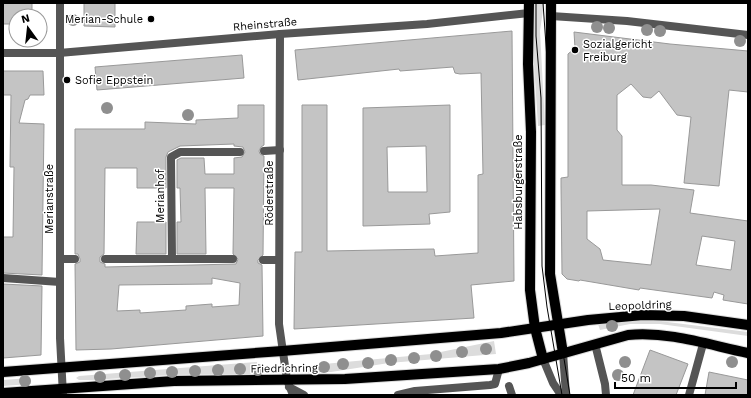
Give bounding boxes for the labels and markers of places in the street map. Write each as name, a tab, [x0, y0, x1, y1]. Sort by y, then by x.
place label: Merian-Schule	[65, 13, 143, 26]
marker: Merian-Schule	[146, 14, 156, 24]
place label: Sozialgericht Freiburg	[583, 38, 652, 64]
marker: Sozialgericht Freiburg	[570, 45, 580, 55]
place label: Sofie Eppstein	[75, 74, 153, 87]
marker: Sofie Eppstein	[62, 75, 72, 85]

